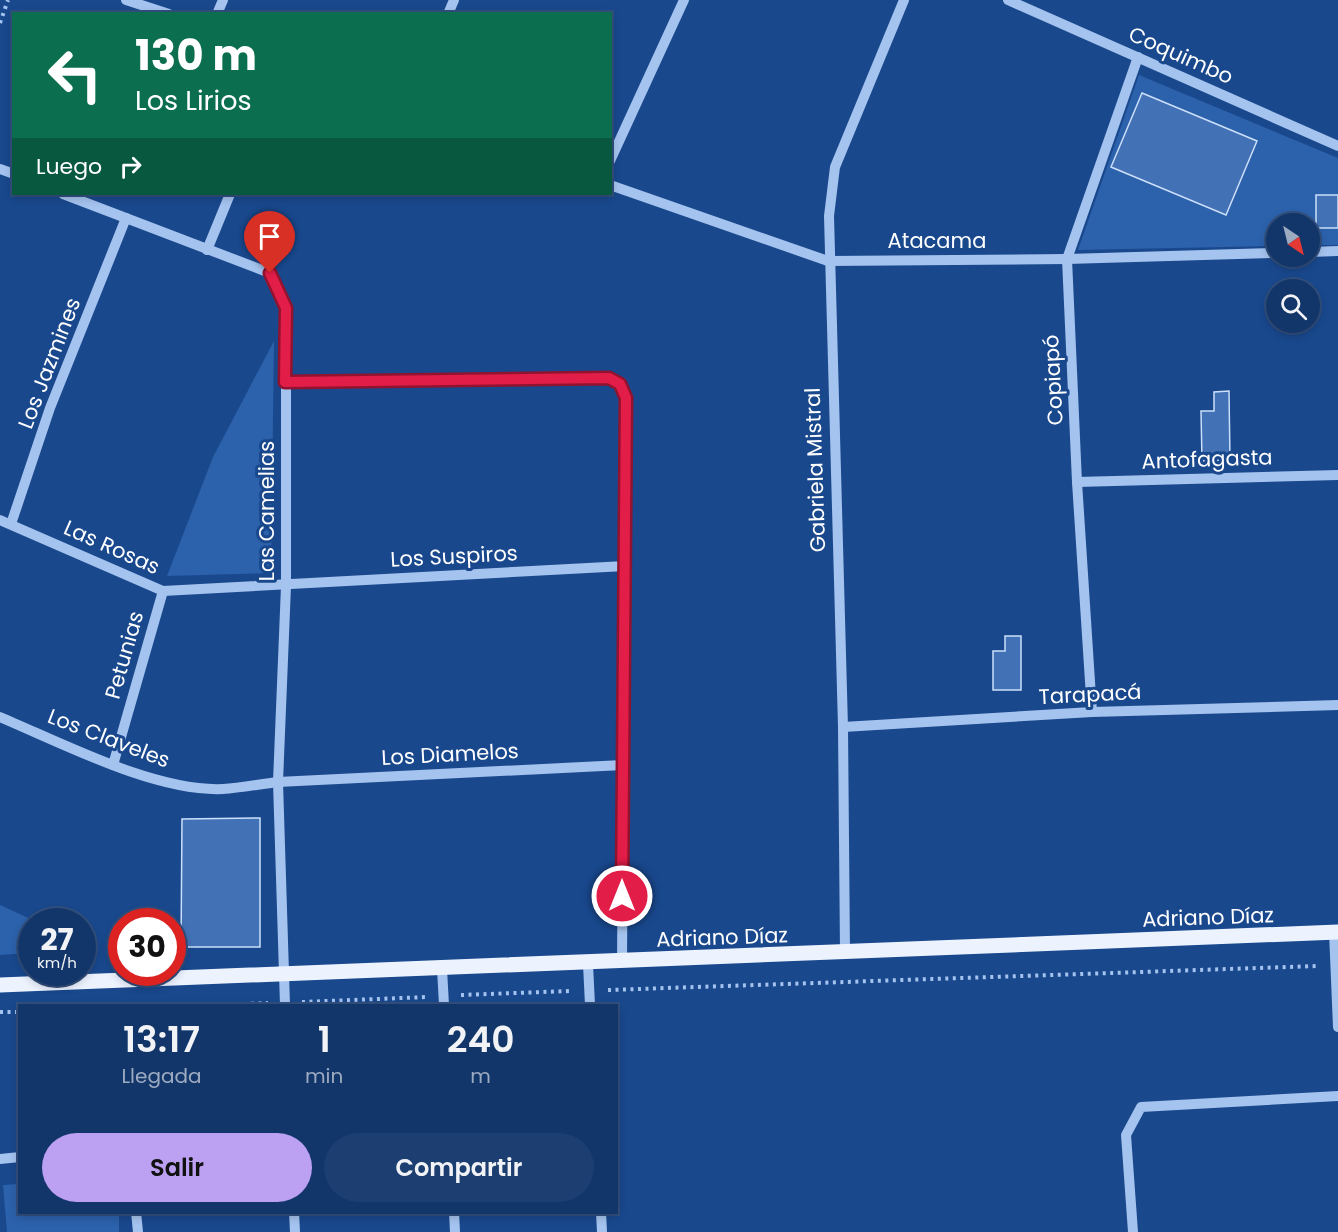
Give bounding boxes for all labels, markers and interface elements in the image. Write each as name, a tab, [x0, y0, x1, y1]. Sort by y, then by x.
street label: Coquimbo	[1124, 19, 1238, 91]
text: 130 m	[135, 26, 257, 85]
icon: left	[36, 36, 114, 114]
text: Los Lirios	[135, 82, 252, 119]
icon: right	[114, 150, 147, 183]
text: Luego	[36, 151, 102, 182]
pin	[244, 211, 295, 273]
north arrow	[1266, 213, 1320, 267]
map controls	[1266, 213, 1320, 333]
icon: arrive	[253, 220, 286, 253]
street label: Atacama	[888, 226, 986, 255]
button: search	[1266, 279, 1320, 333]
street label: Los Jazmines	[11, 293, 87, 433]
street label: Copiapó	[1036, 334, 1070, 426]
street label: Gabriela Mistral	[798, 387, 832, 553]
street label: Las Camelias	[252, 441, 281, 581]
street label: Antofagasta	[1141, 442, 1273, 476]
street label: Las Rosas	[59, 513, 165, 581]
street label: Los Suspiros	[390, 538, 518, 574]
street label: Petunias	[98, 608, 150, 702]
street label: Tarapacá	[1038, 677, 1142, 711]
street label: Los Claveles	[44, 701, 174, 775]
street label: Los Diamelos	[381, 736, 519, 772]
position arrow	[590, 864, 654, 928]
street label: Adriano Díaz	[1142, 900, 1274, 934]
speed limit sign: 30	[108, 908, 186, 986]
text: 27	[40, 918, 74, 961]
street label: Adriano Díaz	[656, 920, 788, 954]
text: km/h	[37, 952, 77, 973]
text: 13:17	[123, 1014, 200, 1065]
text: 1	[318, 1014, 331, 1065]
text: 240	[447, 1014, 515, 1065]
text: Llegada	[121, 1062, 202, 1090]
text: min	[305, 1062, 343, 1090]
text: m	[470, 1062, 491, 1090]
button: Salir	[42, 1133, 312, 1202]
button: Compartir	[324, 1133, 594, 1202]

